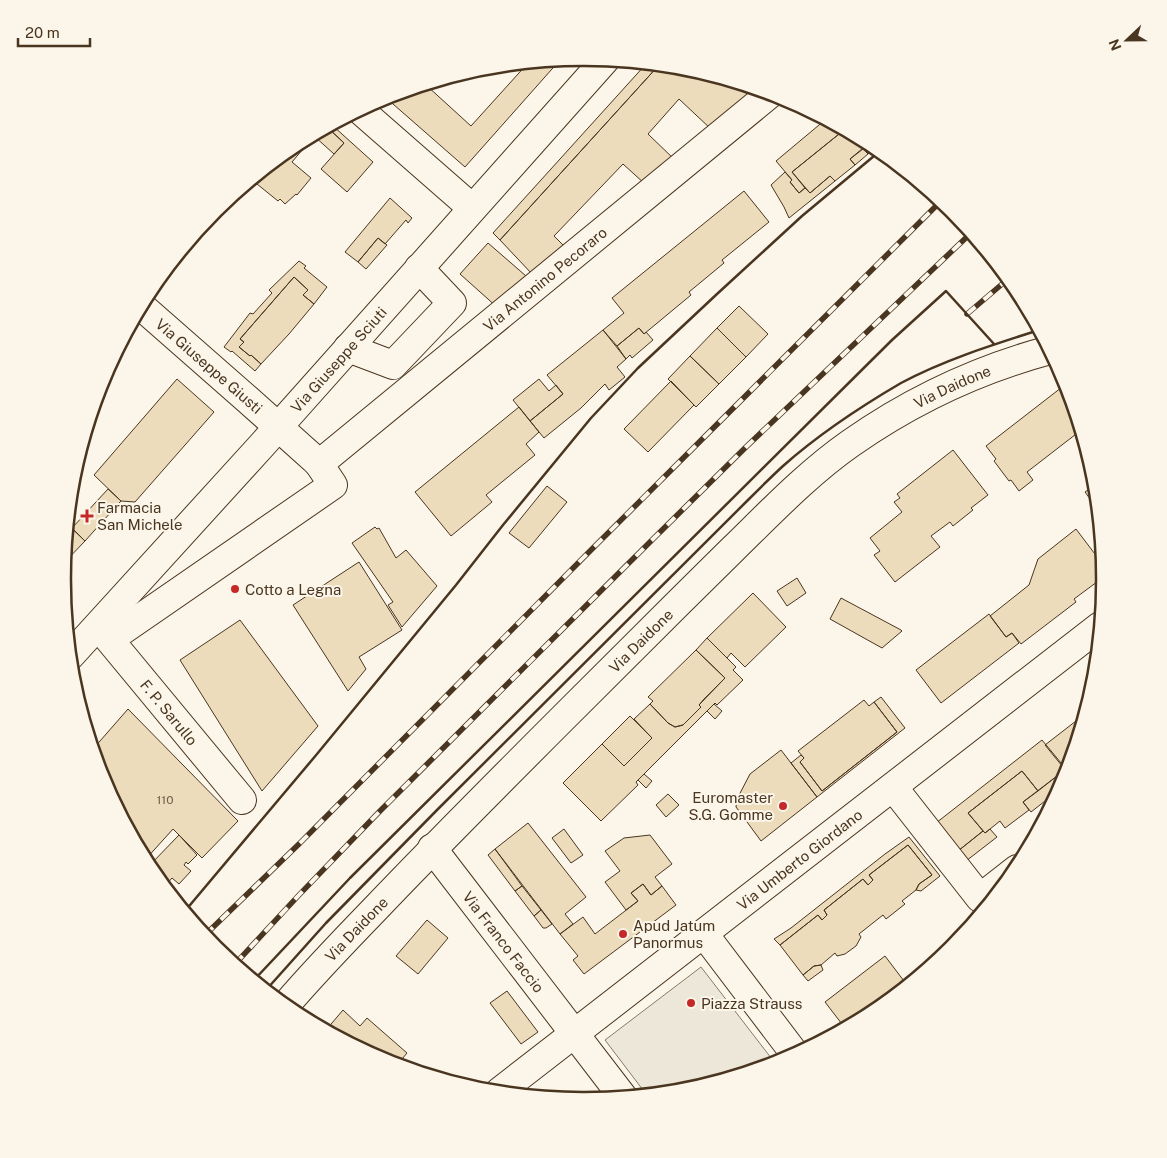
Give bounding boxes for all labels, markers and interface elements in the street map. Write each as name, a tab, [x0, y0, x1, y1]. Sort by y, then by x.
scale bar	[18, 15, 90, 47]
north arrow	[1102, 15, 1152, 65]
text: 20 m	[25, 24, 60, 41]
text: N	[1105, 37, 1124, 53]
street label: Via Antonino Pecoraro	[480, 223, 610, 334]
street label: Via Giuseppe Sciuti	[287, 303, 390, 416]
street label: Via Giuseppe Giusti	[152, 315, 266, 417]
street label: Via Daidone	[911, 362, 993, 411]
place label: Farmacia San Michele	[97, 499, 182, 533]
marker: Farmacia San Michele	[81, 510, 93, 522]
place label: Cotto a Legna	[245, 581, 341, 598]
marker: Cotto a Legna	[229, 583, 241, 595]
street label: Via Daidone	[605, 605, 676, 676]
street label: F. P. Sarullo	[137, 676, 201, 748]
place label: Euromaster S.G. Gomme	[689, 789, 773, 823]
house number: 110	[156, 793, 174, 807]
marker: Euromaster S.G. Gomme	[777, 800, 789, 812]
street label: Via Umberto Giordano	[733, 805, 865, 913]
street label: Via Franco Faccio	[460, 888, 548, 996]
street label: Via Daidone	[321, 893, 391, 964]
place label: Apud Jatum Panormus	[633, 917, 715, 951]
marker: Apud Jatum Panormus	[617, 928, 629, 940]
place label: Piazza Strauss	[701, 995, 802, 1012]
marker: Piazza Strauss	[685, 997, 697, 1009]

